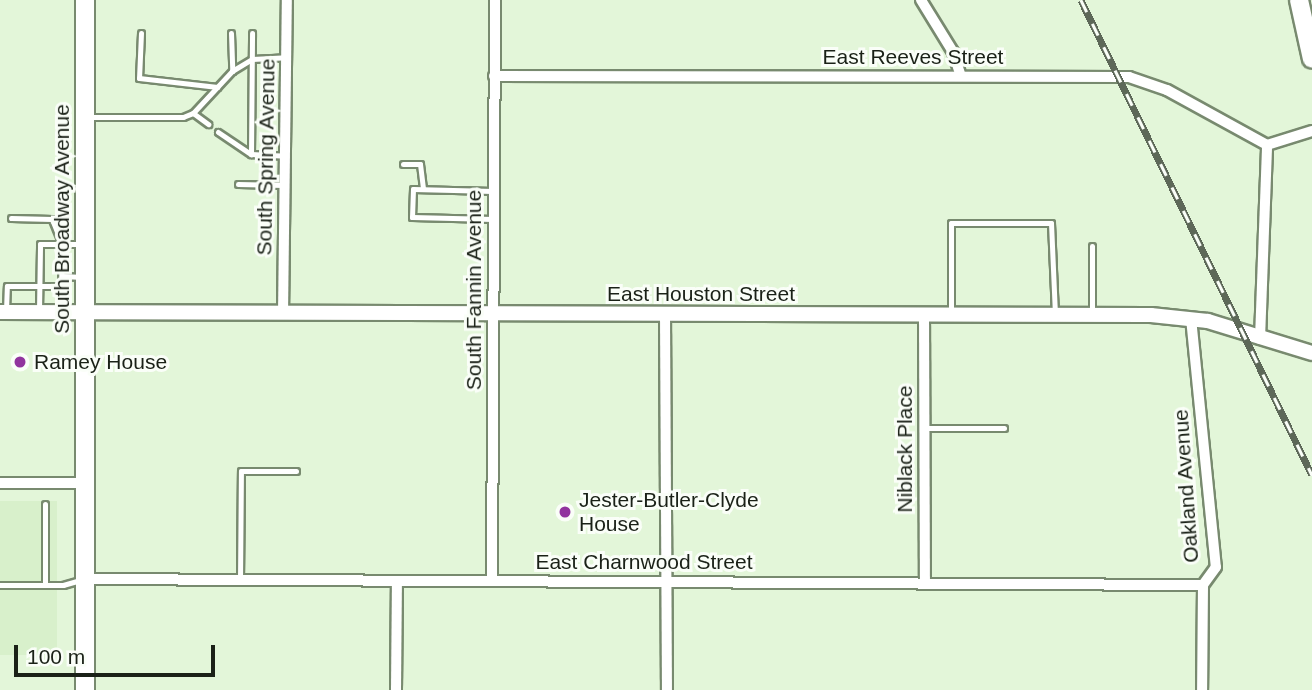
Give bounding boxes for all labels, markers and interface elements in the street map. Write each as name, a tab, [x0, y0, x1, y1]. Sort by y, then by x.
street label: East Reeves Street	[823, 44, 1003, 70]
street label: South Spring Avenue	[252, 58, 280, 256]
street label: South Broadway Avenue	[49, 104, 75, 334]
street label: South Fannin Avenue	[461, 189, 487, 391]
street label: East Houston Street	[607, 281, 795, 307]
place label: Ramey House	[34, 349, 167, 375]
marker: Ramey House	[12, 354, 28, 370]
street label: Niblack Place	[892, 385, 918, 513]
street label: Oakland Avenue	[1168, 408, 1204, 564]
place label: Jester-Butler-Clyde House	[579, 487, 759, 537]
marker: Jester-Butler-Clyde House	[557, 504, 573, 520]
street label: East Charnwood Street	[535, 549, 753, 575]
scale bar	[18, 630, 219, 674]
text: 100 m	[27, 645, 85, 668]

